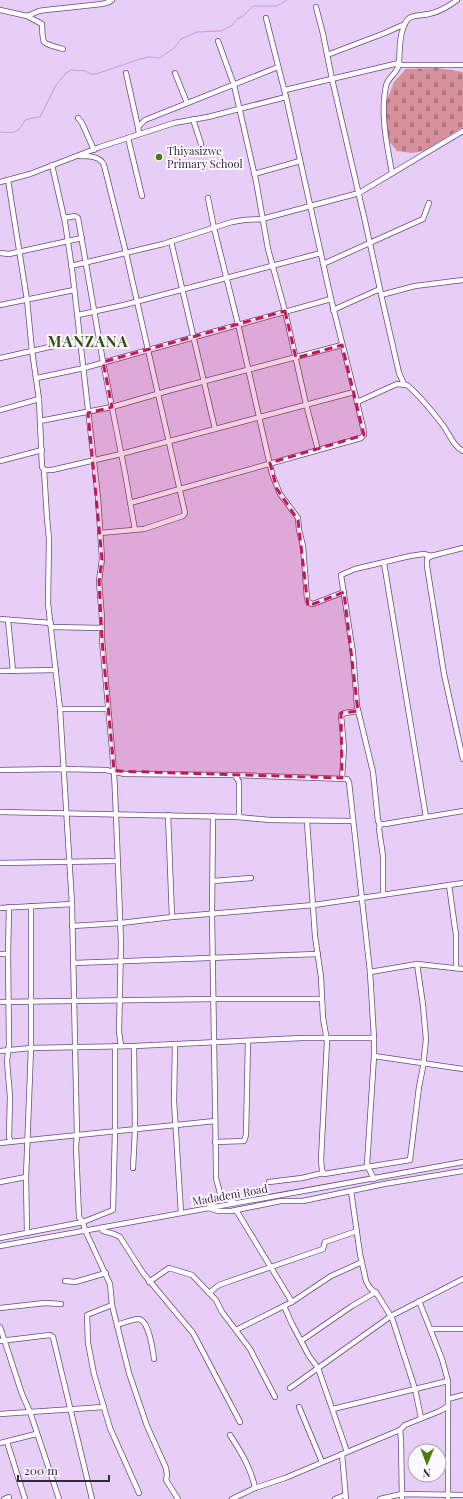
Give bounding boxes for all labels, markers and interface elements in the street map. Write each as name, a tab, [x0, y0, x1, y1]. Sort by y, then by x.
place label: Thiyasizwe Primary School	[167, 143, 243, 171]
marker: Thiyasizwe Primary School	[154, 152, 164, 162]
district label: MANZANA	[48, 331, 128, 351]
street label: Madadeni Road	[191, 1180, 269, 1209]
north arrow	[407, 1443, 447, 1483]
scale bar	[18, 1457, 109, 1483]
text: 200 m	[24, 1462, 58, 1478]
text: N	[423, 1466, 431, 1481]

